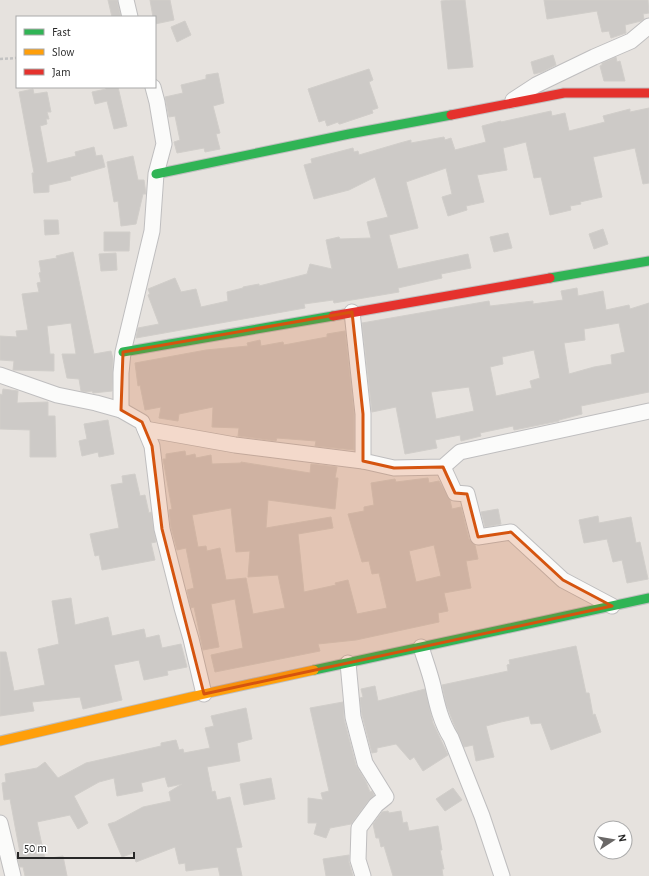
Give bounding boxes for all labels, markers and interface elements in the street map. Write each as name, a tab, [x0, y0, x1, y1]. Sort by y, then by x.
legend	[16, 16, 156, 88]
text: Fast	[52, 26, 71, 38]
text: Slow	[52, 46, 74, 58]
text: Jam	[52, 66, 71, 78]
north arrow	[593, 820, 633, 860]
text: N	[616, 833, 628, 843]
scale bar	[18, 834, 134, 860]
text: 50 m	[24, 842, 47, 854]

